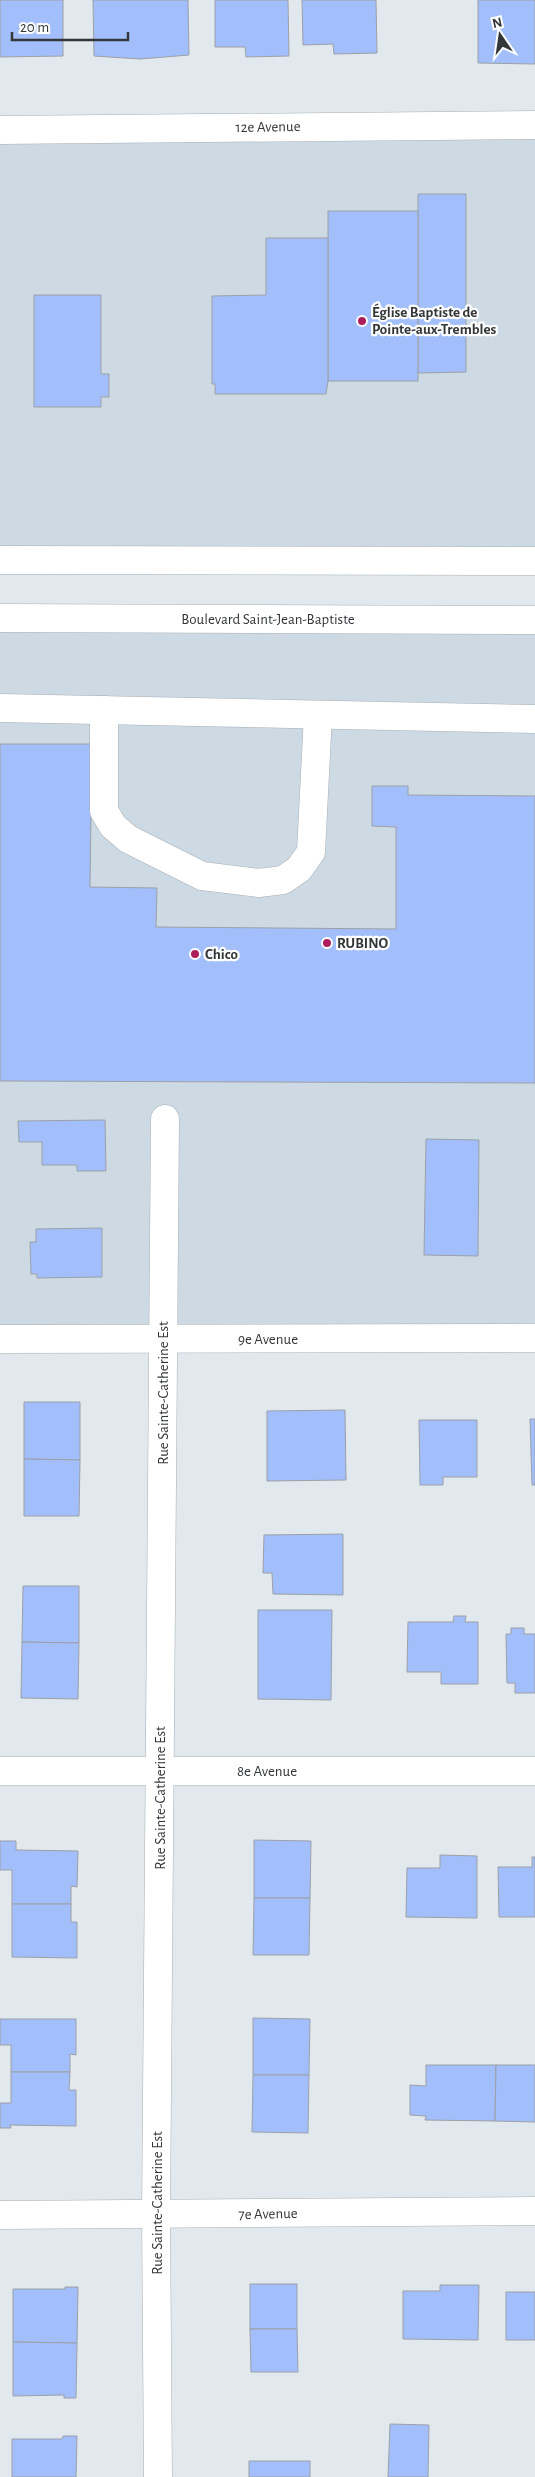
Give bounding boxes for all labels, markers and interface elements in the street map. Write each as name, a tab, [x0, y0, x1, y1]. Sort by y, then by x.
scale bar	[12, 10, 129, 42]
north arrow	[475, 10, 525, 60]
text: N	[491, 15, 504, 31]
text: 20 m	[20, 20, 49, 35]
street label: 12e Avenue	[235, 119, 301, 135]
place label: Église Baptiste de Pointe-aux-Trembles	[372, 303, 497, 337]
marker: Église Baptiste de Pointe-aux-Trembles	[356, 315, 368, 327]
street label: Boulevard Saint-Jean-Baptiste	[181, 612, 355, 627]
place label: RUBINO	[337, 936, 389, 951]
marker: RUBINO	[321, 937, 333, 949]
place label: Chico	[205, 947, 238, 962]
marker: Chico	[189, 948, 201, 960]
street label: Rue Sainte-Catherine Est	[156, 1321, 171, 1465]
street label: 9e Avenue	[238, 1332, 298, 1347]
street label: Rue Sainte-Catherine Est	[153, 1726, 168, 1870]
street label: 8e Avenue	[237, 1764, 297, 1779]
street label: Rue Sainte-Catherine Est	[150, 2131, 165, 2275]
street label: 7e Avenue	[238, 2206, 298, 2222]

